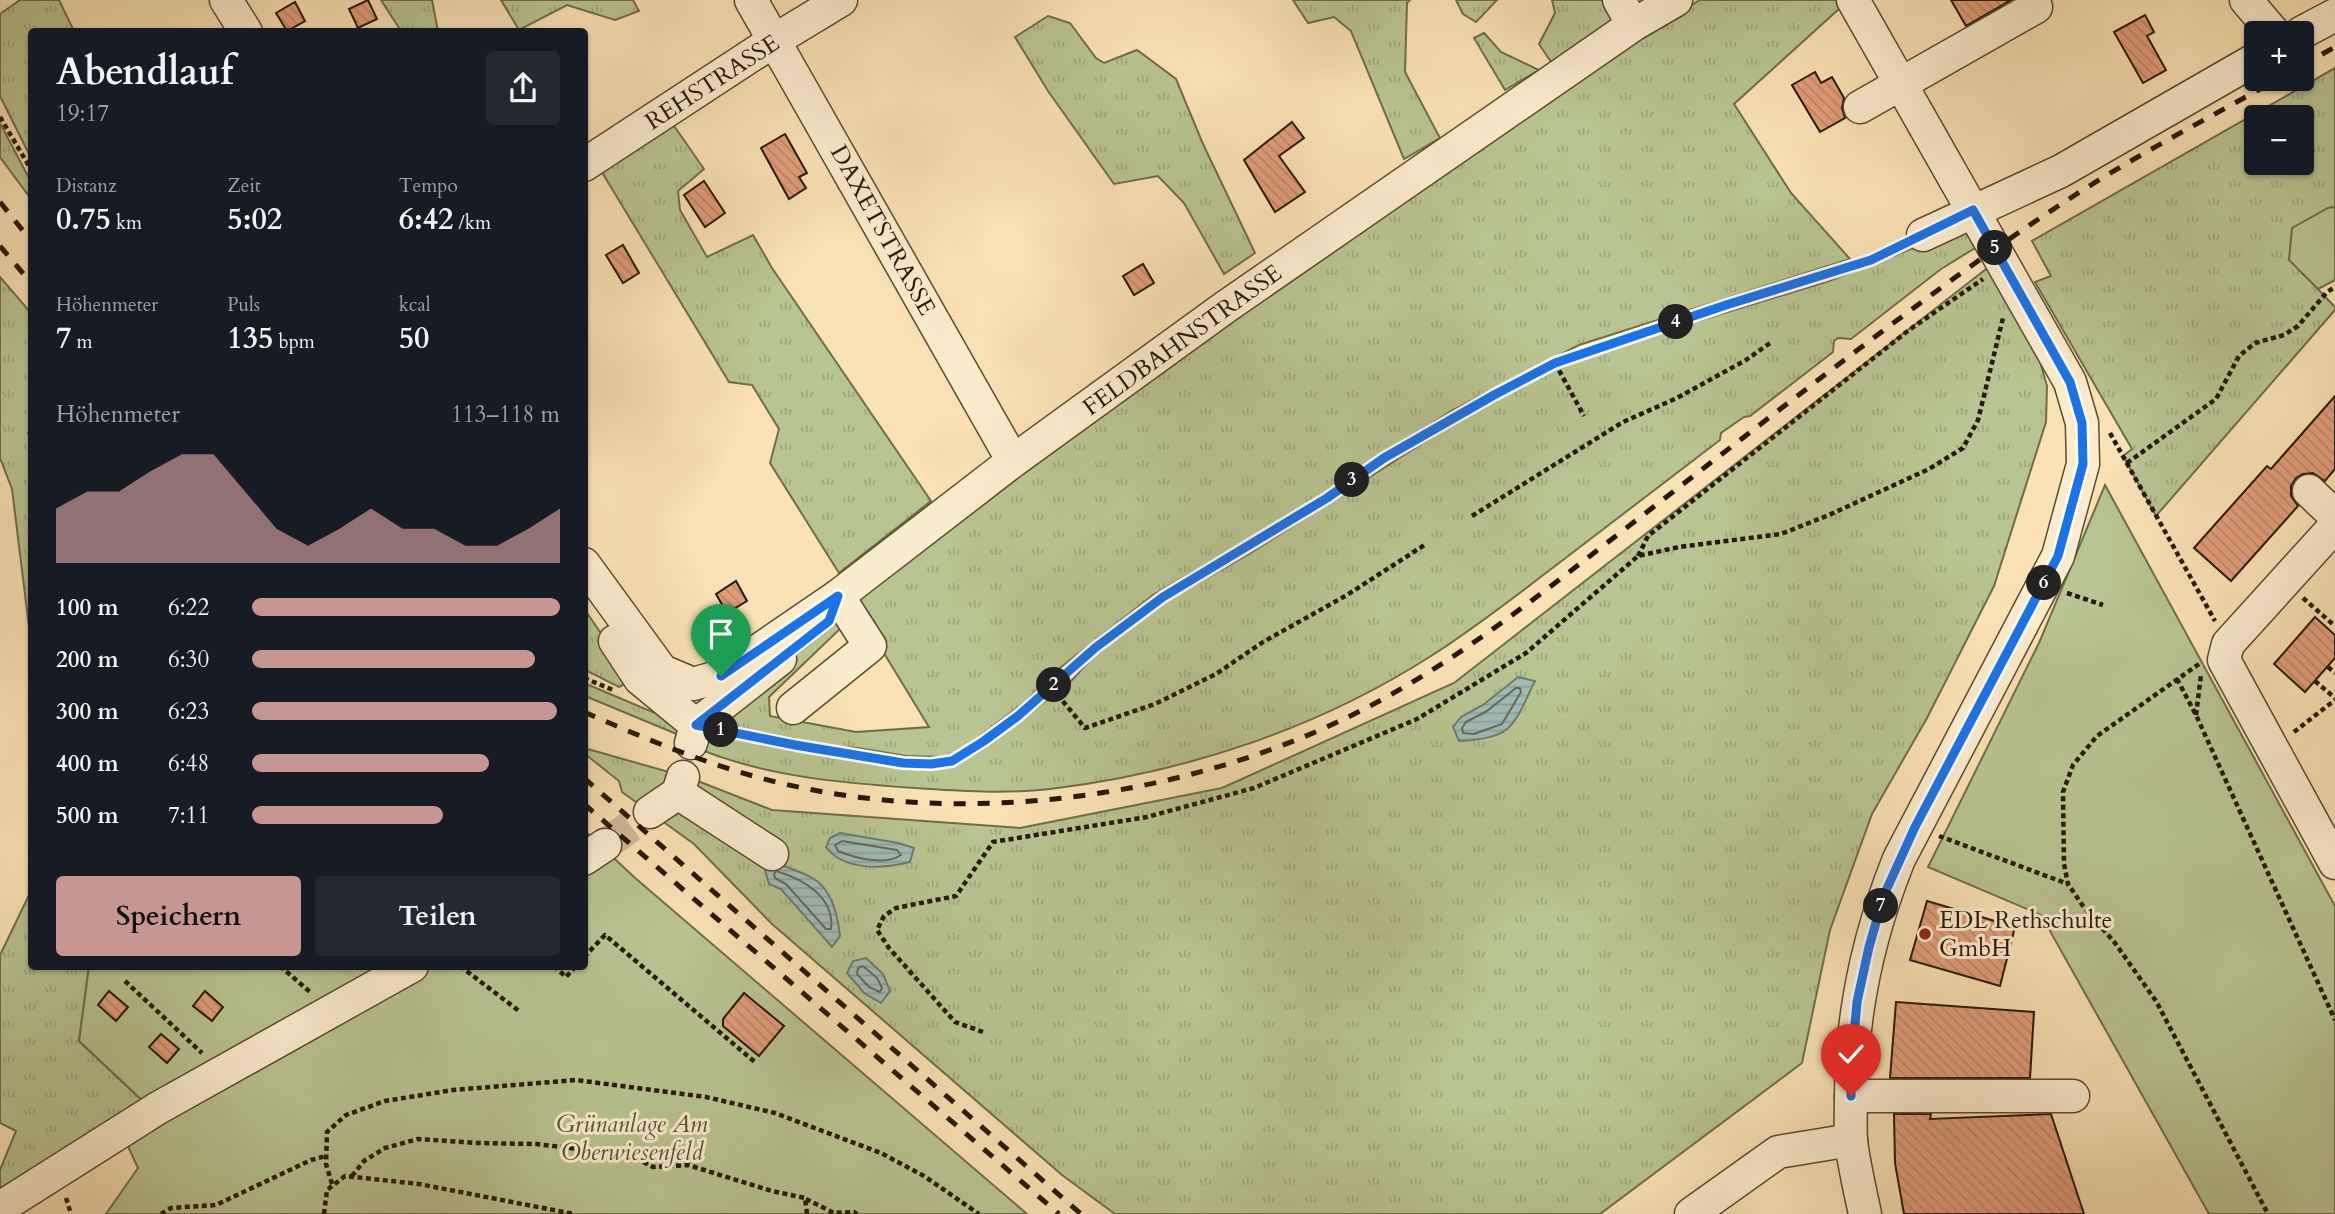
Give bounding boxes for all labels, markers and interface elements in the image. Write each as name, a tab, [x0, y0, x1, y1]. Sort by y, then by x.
map controls	[2244, 21, 2314, 175]
button: +	[2244, 21, 2314, 91]
street label: REHSTRASSE	[639, 27, 786, 138]
text: Abendlauf	[56, 46, 233, 98]
button: share	[486, 51, 560, 125]
text: 19:17	[56, 98, 109, 129]
button: −	[2244, 105, 2314, 175]
street label: DAXETSTRASSE	[822, 139, 943, 321]
text: Distanz	[56, 173, 117, 199]
text: Zeit	[227, 173, 261, 199]
text: Tempo	[399, 173, 458, 199]
text: 0.75	[56, 199, 111, 240]
text: 5:02	[227, 199, 282, 240]
text: 6:42	[399, 199, 453, 240]
text: km	[111, 210, 142, 236]
text: /km	[453, 210, 491, 236]
pin: 5	[1978, 230, 2012, 266]
text: 5	[1990, 234, 1999, 260]
street label: FELDBAHNSTRASSE	[1076, 257, 1289, 424]
text: Höhenmeter	[56, 292, 158, 318]
text: Puls	[227, 292, 260, 318]
text: kcal	[399, 292, 431, 318]
pin: 4	[1658, 304, 1694, 340]
text: 4	[1671, 308, 1680, 334]
text: 7	[56, 318, 71, 359]
text: 135	[227, 318, 273, 359]
text: 50	[399, 318, 429, 359]
text: m	[71, 329, 93, 355]
text: bpm	[273, 329, 315, 355]
text: Höhenmeter	[56, 399, 180, 430]
text: 113–118 m	[451, 399, 560, 430]
pin: 3	[1334, 462, 1370, 498]
text: 3	[1347, 466, 1356, 492]
pin: 6	[2026, 566, 2062, 600]
text: 6	[2039, 569, 2048, 595]
text: 100 m	[56, 592, 119, 623]
text: 6:22	[168, 592, 209, 623]
pin	[691, 604, 751, 676]
icon: arrive	[702, 615, 740, 653]
text: 200 m	[56, 644, 119, 675]
text: 6:30	[168, 644, 209, 675]
pin: 2	[1036, 668, 1072, 702]
text: 2	[1049, 671, 1058, 697]
text: 300 m	[56, 696, 119, 727]
text: 6:23	[168, 696, 209, 727]
pin: 1	[704, 712, 738, 748]
text: 1	[716, 716, 725, 742]
text: 400 m	[56, 748, 119, 779]
text: 6:48	[168, 748, 209, 779]
text: 500 m	[56, 800, 119, 831]
text: 7:11	[168, 800, 209, 831]
button: Speichern	[56, 876, 301, 956]
button: Teilen	[315, 876, 560, 956]
pin: 7	[1864, 888, 1898, 923]
text: 7	[1876, 892, 1885, 918]
place label: EDL Rethschulte GmbH	[1939, 904, 2112, 965]
marker: EDL Rethschulte GmbH	[1917, 926, 1933, 942]
pin	[1821, 1024, 1881, 1096]
icon: check	[1832, 1035, 1870, 1073]
park label: Grünanlage Am Oberwiesenfeld	[556, 1108, 708, 1169]

